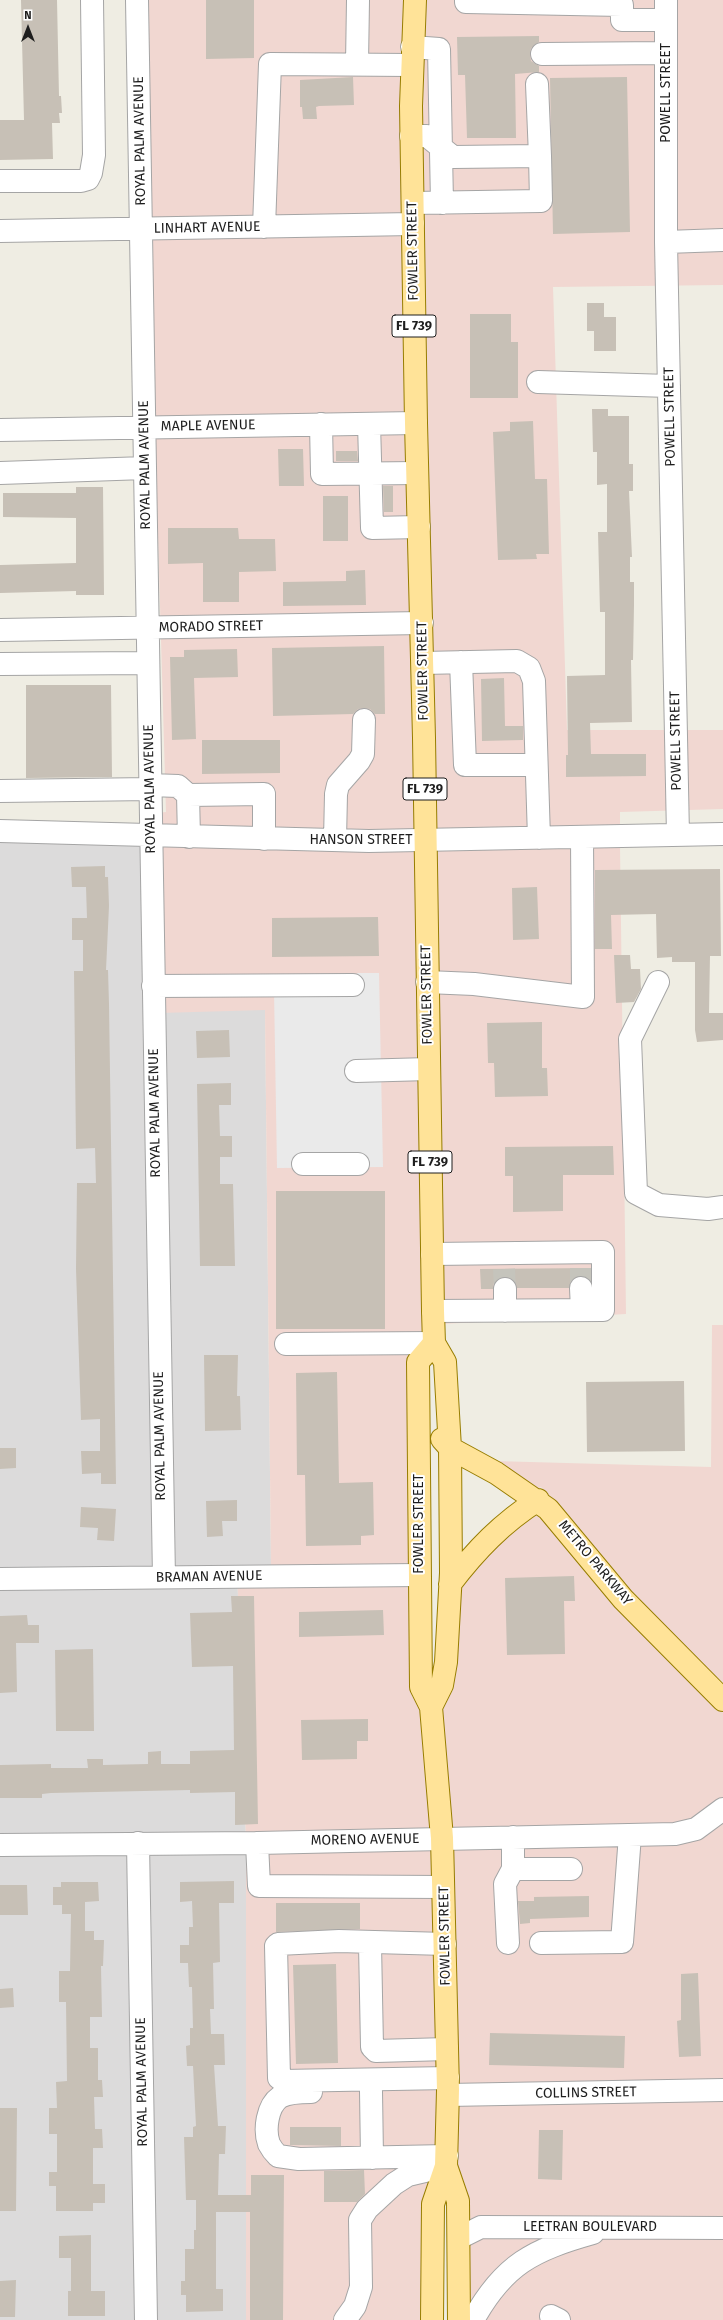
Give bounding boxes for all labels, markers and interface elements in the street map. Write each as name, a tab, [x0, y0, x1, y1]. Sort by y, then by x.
north arrow	[8, 8, 48, 48]
text: N	[24, 9, 32, 22]
street label: POWELL STREET	[658, 43, 674, 143]
street label: ROYAL PALM AVENUE	[130, 76, 150, 206]
street label: FOWLER STREET	[404, 201, 422, 301]
street label: LINHART AVENUE	[153, 219, 261, 237]
road number: FL 739	[392, 315, 436, 337]
street label: POWELL STREET	[661, 367, 679, 467]
street label: ROYAL PALM AVENUE	[135, 400, 155, 530]
street label: MAPLE AVENUE	[161, 417, 255, 435]
street label: MORADO STREET	[159, 618, 263, 636]
street label: FOWLER STREET	[414, 621, 432, 721]
street label: POWELL STREET	[667, 691, 685, 791]
street label: ROYAL PALM AVENUE	[140, 724, 160, 854]
road number: FL 739	[403, 778, 447, 800]
street label: HANSON STREET	[310, 832, 412, 848]
street label: FOWLER STREET	[418, 945, 436, 1045]
street label: ROYAL PALM AVENUE	[145, 1048, 165, 1178]
road number: FL 739	[408, 1151, 452, 1173]
street label: ROYAL PALM AVENUE	[150, 1371, 170, 1501]
street label: FOWLER STREET	[411, 1474, 427, 1574]
street label: METRO PARKWAY	[554, 1517, 636, 1609]
street label: BRAMAN AVENUE	[156, 1568, 262, 1586]
street label: MORENO AVENUE	[310, 1831, 420, 1849]
street label: FOWLER STREET	[436, 1886, 454, 1986]
street label: ROYAL PALM AVENUE	[132, 2017, 152, 2147]
street label: COLLINS STREET	[535, 2084, 637, 2102]
street label: LEETRAN BOULEVARD	[523, 2219, 657, 2235]

